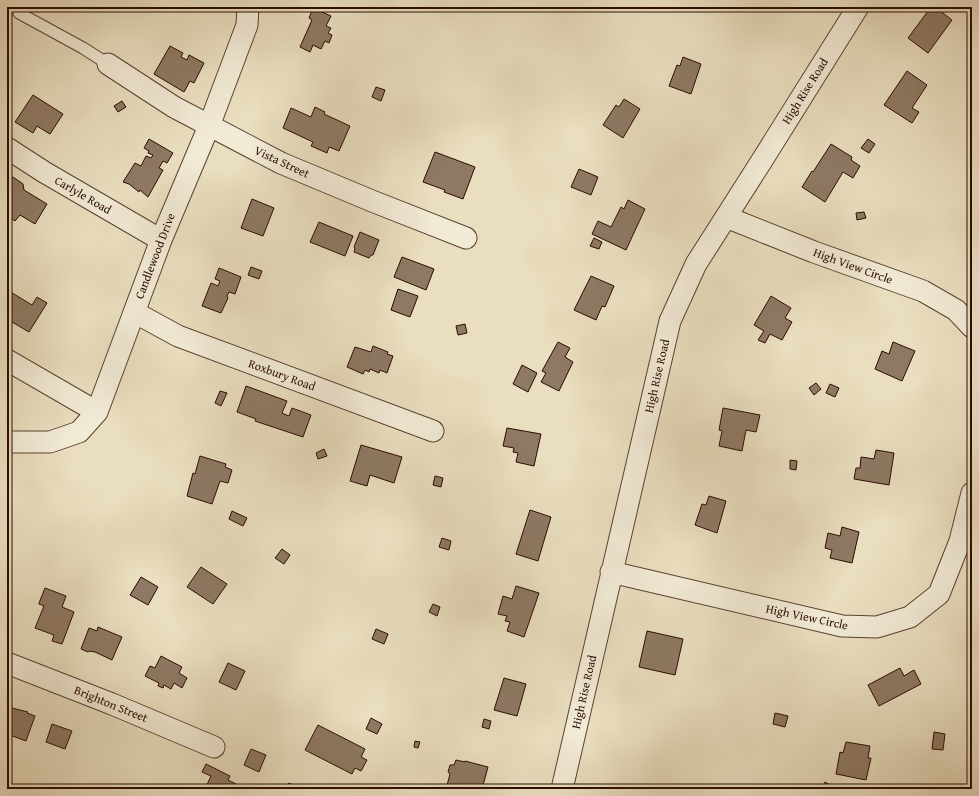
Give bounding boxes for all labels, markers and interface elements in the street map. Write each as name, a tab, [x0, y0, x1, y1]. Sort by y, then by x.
street label: High Rise Road	[777, 54, 832, 127]
street label: Vista Street	[252, 141, 313, 182]
street label: Carlyle Road	[52, 171, 115, 218]
street label: Candlewood Drive	[130, 210, 179, 301]
street label: High View Circle	[811, 243, 896, 288]
street label: High Rise Road	[640, 337, 673, 414]
street label: Roxbury Road	[246, 355, 319, 395]
street label: High View Circle	[764, 600, 850, 634]
street label: High Rise Road	[567, 653, 600, 730]
street label: Brighton Street	[72, 681, 151, 726]

